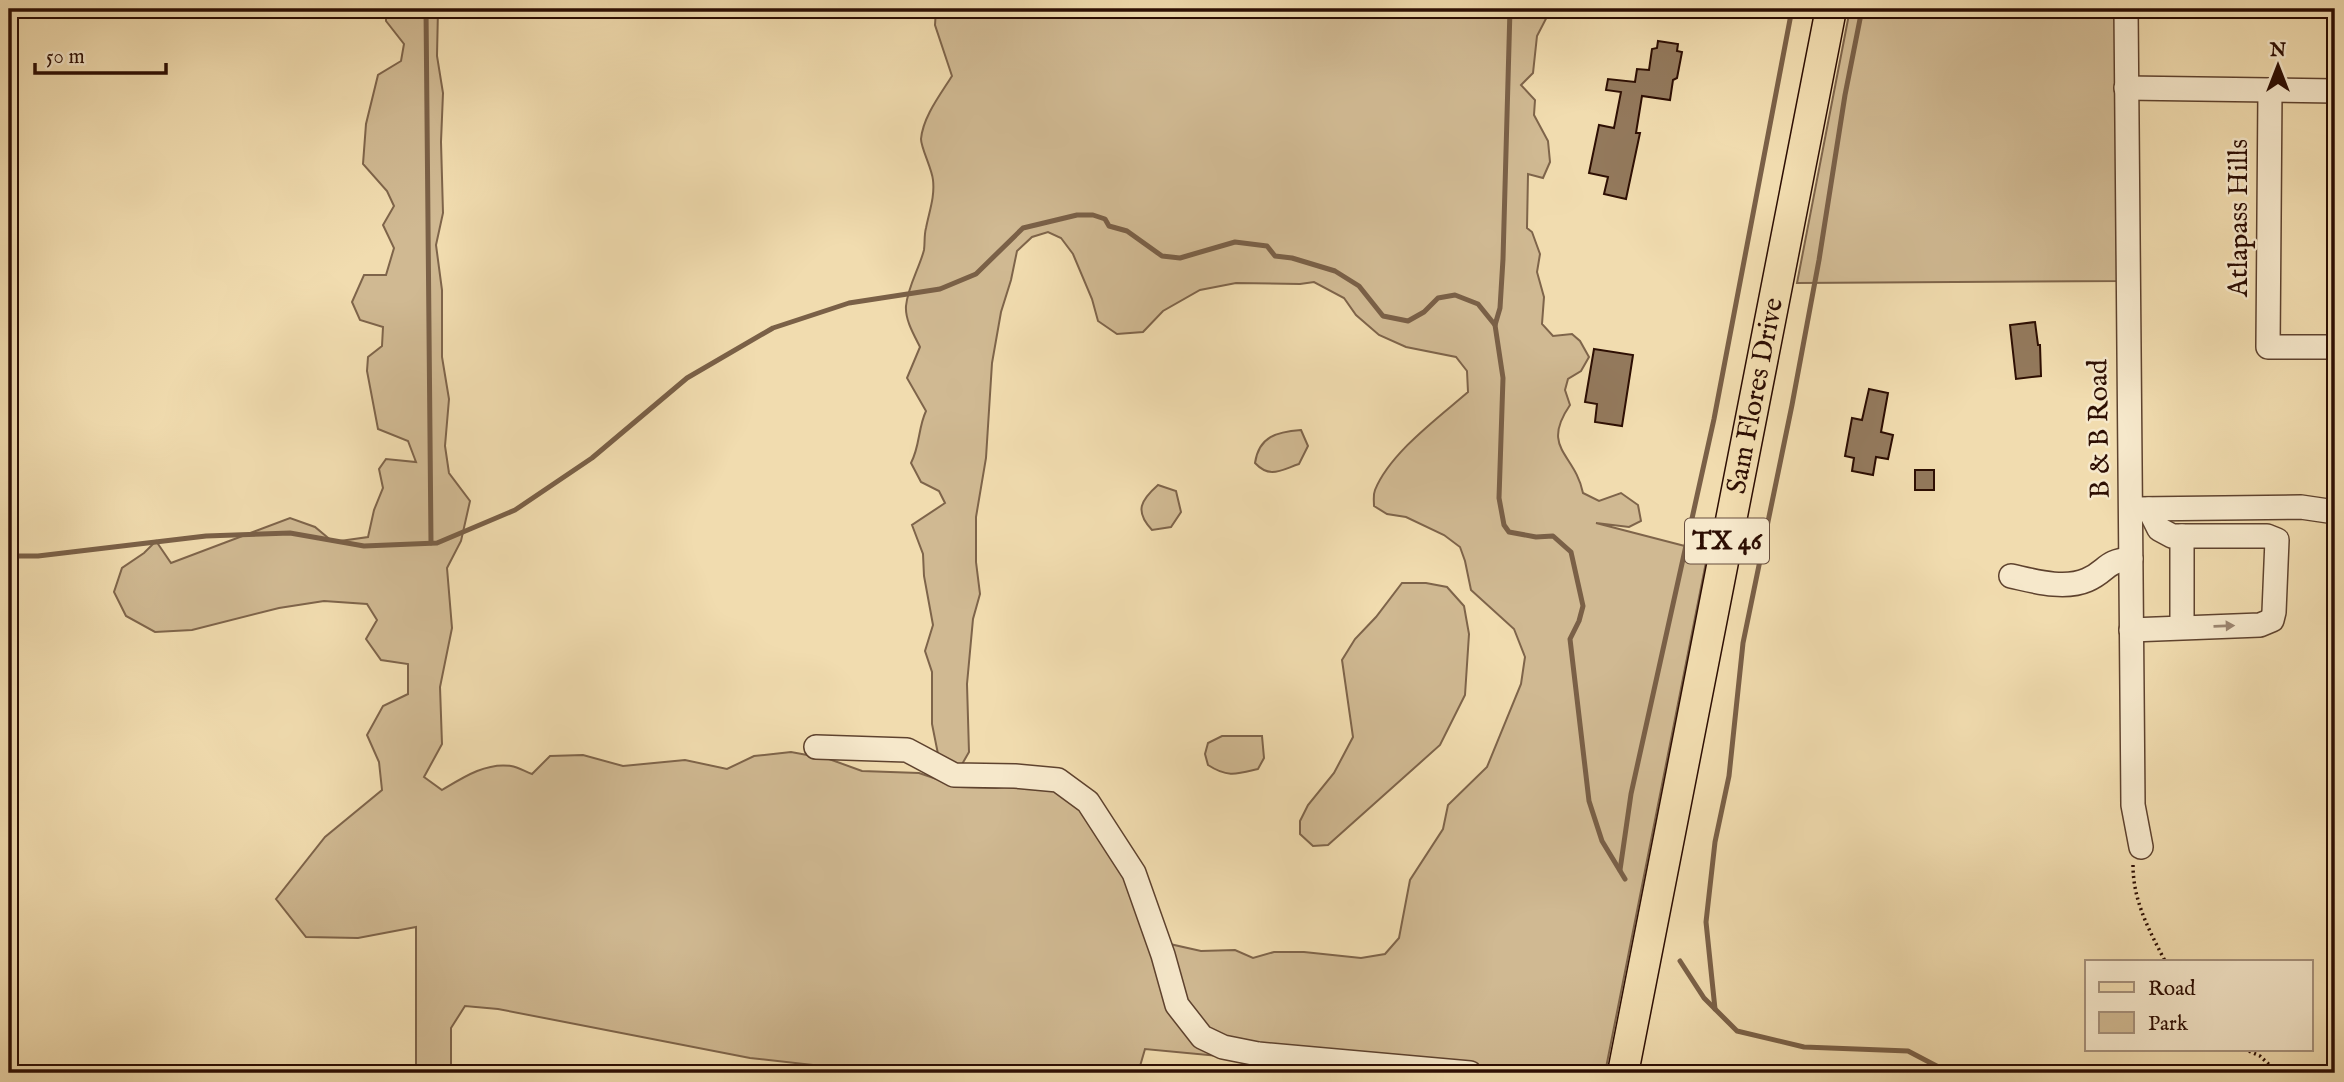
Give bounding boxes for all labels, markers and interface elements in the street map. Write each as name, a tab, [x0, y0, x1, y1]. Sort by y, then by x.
scale bar	[35, 32, 166, 76]
north arrow	[2242, 32, 2312, 102]
text: N	[2269, 39, 2287, 63]
text: 50 m	[46, 44, 85, 71]
street label: Atlapass Hills	[2222, 139, 2257, 298]
street label: Sam Flores Drive	[1719, 295, 1792, 497]
street label: B & B Road	[2081, 359, 2119, 499]
road number: TX 46	[1685, 519, 1769, 564]
one-way arrow	[2213, 620, 2235, 632]
legend	[2085, 960, 2312, 1050]
text: Road	[2148, 976, 2196, 1003]
text: Park	[2148, 1011, 2189, 1038]

